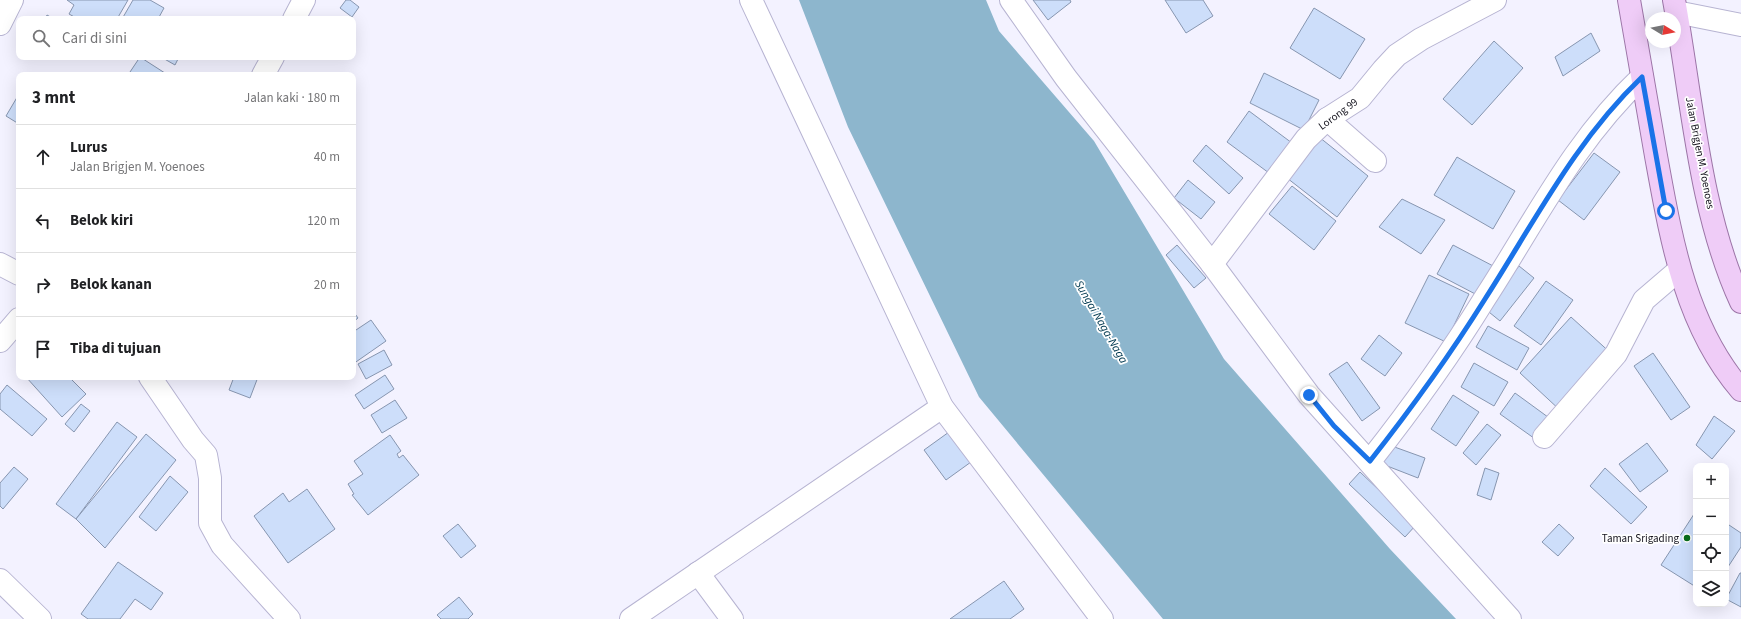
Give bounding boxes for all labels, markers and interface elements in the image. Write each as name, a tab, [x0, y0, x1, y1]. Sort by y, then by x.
north arrow	[1645, 12, 1681, 48]
search box	[16, 16, 356, 60]
icon: search	[30, 27, 52, 49]
text: Cari di sini	[62, 28, 127, 49]
text: 3 mnt	[32, 86, 75, 110]
text: Jalan kaki · 180 m	[244, 89, 340, 107]
street label: Lorong 99	[1315, 95, 1361, 133]
street label: Jalan Brigjen M. Yoenoes	[1682, 96, 1718, 211]
text: Lurus	[70, 137, 107, 158]
icon: ahead	[32, 146, 54, 168]
text: 40 m	[314, 148, 340, 166]
text: Jalan Brigjen M. Yoenoes	[70, 158, 205, 176]
route start	[1657, 202, 1675, 220]
icon: left	[32, 210, 54, 232]
text: Belok kiri	[70, 210, 133, 231]
text: 120 m	[307, 212, 340, 230]
icon: right	[32, 274, 54, 296]
text: Belok kanan	[70, 274, 152, 295]
text: 20 m	[314, 276, 340, 294]
water label: Sungai Naga-Naga	[1070, 277, 1132, 367]
icon: arrive	[32, 338, 54, 360]
text: Tiba di tujuan	[70, 338, 161, 359]
route end	[1300, 386, 1318, 404]
map controls	[1693, 463, 1729, 607]
button: +	[1693, 463, 1729, 499]
button: −	[1693, 499, 1729, 535]
place label: Taman Srigading	[1602, 531, 1679, 546]
marker: Taman Srigading	[1682, 533, 1692, 543]
button: locate	[1693, 535, 1729, 571]
button: layers	[1693, 571, 1729, 607]

